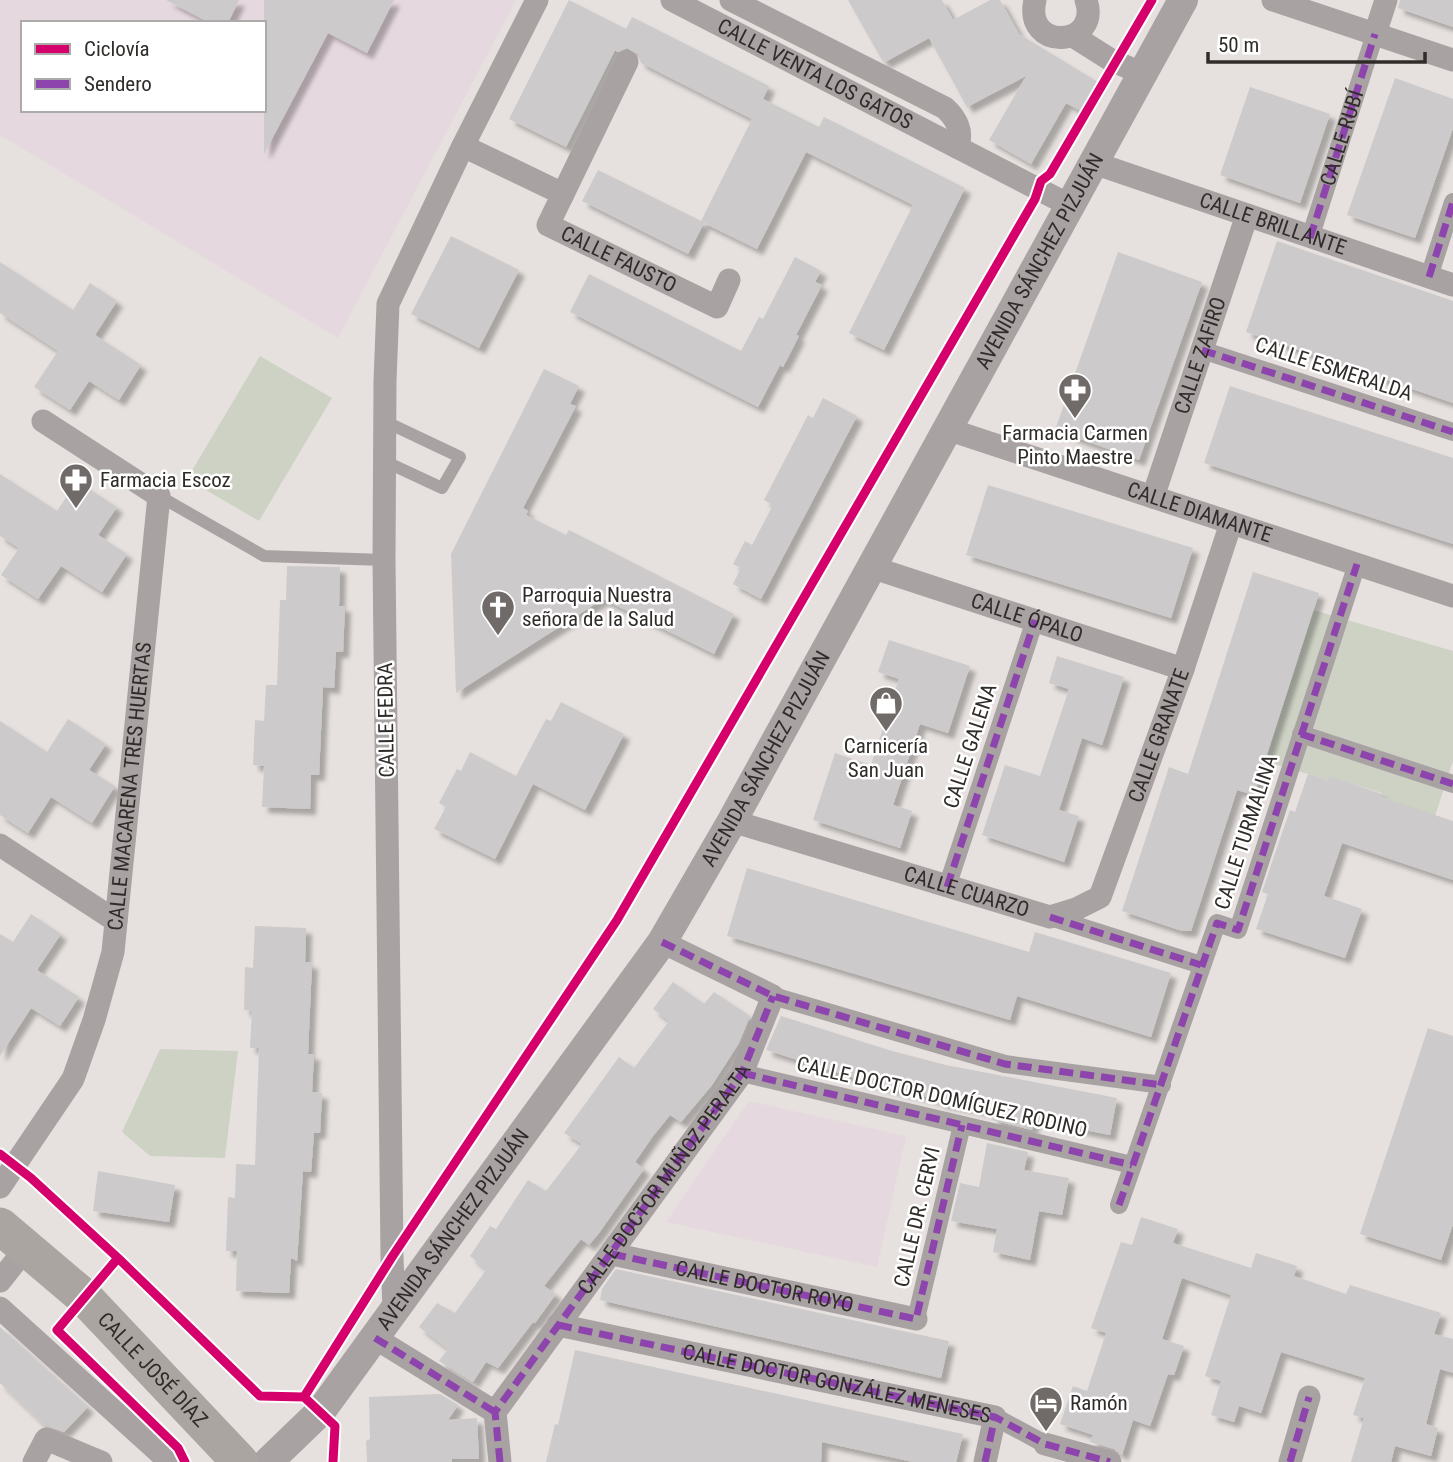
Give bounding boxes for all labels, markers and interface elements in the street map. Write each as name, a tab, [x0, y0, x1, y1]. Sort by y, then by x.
street label: CALLE VENTA LOS GATOS	[713, 14, 917, 134]
legend	[21, 21, 266, 112]
scale bar	[1208, 21, 1425, 65]
text: 50 m	[1218, 33, 1259, 57]
text: Ciclovía	[84, 37, 150, 61]
text: Sendero	[84, 72, 152, 96]
street label: CALLE RUBÍ	[1315, 86, 1369, 189]
street label: AVENIDA SÁNCHEZ PIZJUÁN	[971, 149, 1108, 373]
street label: CALLE BRILLANTE	[1196, 188, 1350, 260]
street label: CALLE FAUSTO	[557, 221, 680, 298]
street label: CALLE ZAFIRO	[1169, 294, 1231, 417]
street label: CALLE ESMERALDA	[1252, 332, 1416, 406]
pharmacy icon: Farmacia Carmen Pinto Maestre	[1056, 371, 1094, 420]
place label: Farmacia Carmen Pinto Maestre	[1002, 421, 1148, 469]
pharmacy icon: Farmacia Escoz	[57, 461, 95, 510]
place label: Farmacia Escoz	[100, 468, 231, 492]
street label: CALLE DIAMANTE	[1124, 477, 1275, 547]
place label: Parroquia Nuestra señora de la Salud	[522, 583, 674, 631]
church icon: Parroquia Nuestra señora de la Salud	[479, 588, 517, 637]
street label: CALLE ÓPALO	[968, 588, 1086, 647]
street label: CALLE MACARENA TRES HUERTAS	[103, 641, 156, 932]
street label: AVENIDA SÁNCHEZ PIZJUÁN	[696, 647, 835, 871]
street label: CALLE FEDRA	[373, 662, 399, 778]
street label: CALLE GRANATE	[1123, 666, 1194, 806]
street label: CALLE GALENA	[939, 681, 1001, 811]
shop icon: Carnicería San Juan	[867, 684, 905, 733]
place label: Carnicería San Juan	[844, 734, 928, 782]
street label: CALLE TURMALINA	[1210, 752, 1282, 912]
street label: CALLE CUARZO	[901, 862, 1032, 922]
street label: CALLE DOCTOR DOMÍGUEZ RODINO	[794, 1052, 1090, 1142]
street label: CALLE DOCTOR MUÑOZ PERALTA	[573, 1062, 756, 1299]
street label: AVENIDA SÁNCHEZ PIZJUÁN	[372, 1124, 534, 1335]
street label: CALLE DR. CERVI	[889, 1145, 945, 1289]
street label: CALLE DOCTOR ROYO	[673, 1256, 856, 1317]
street label: CALLE JOSÉ DÍAZ	[93, 1307, 213, 1432]
street label: CALLE DOCTOR GONZÁLEZ MENESES	[681, 1340, 993, 1428]
hotel icon: Ramón	[1027, 1384, 1065, 1433]
place label: Ramón	[1070, 1391, 1128, 1415]

